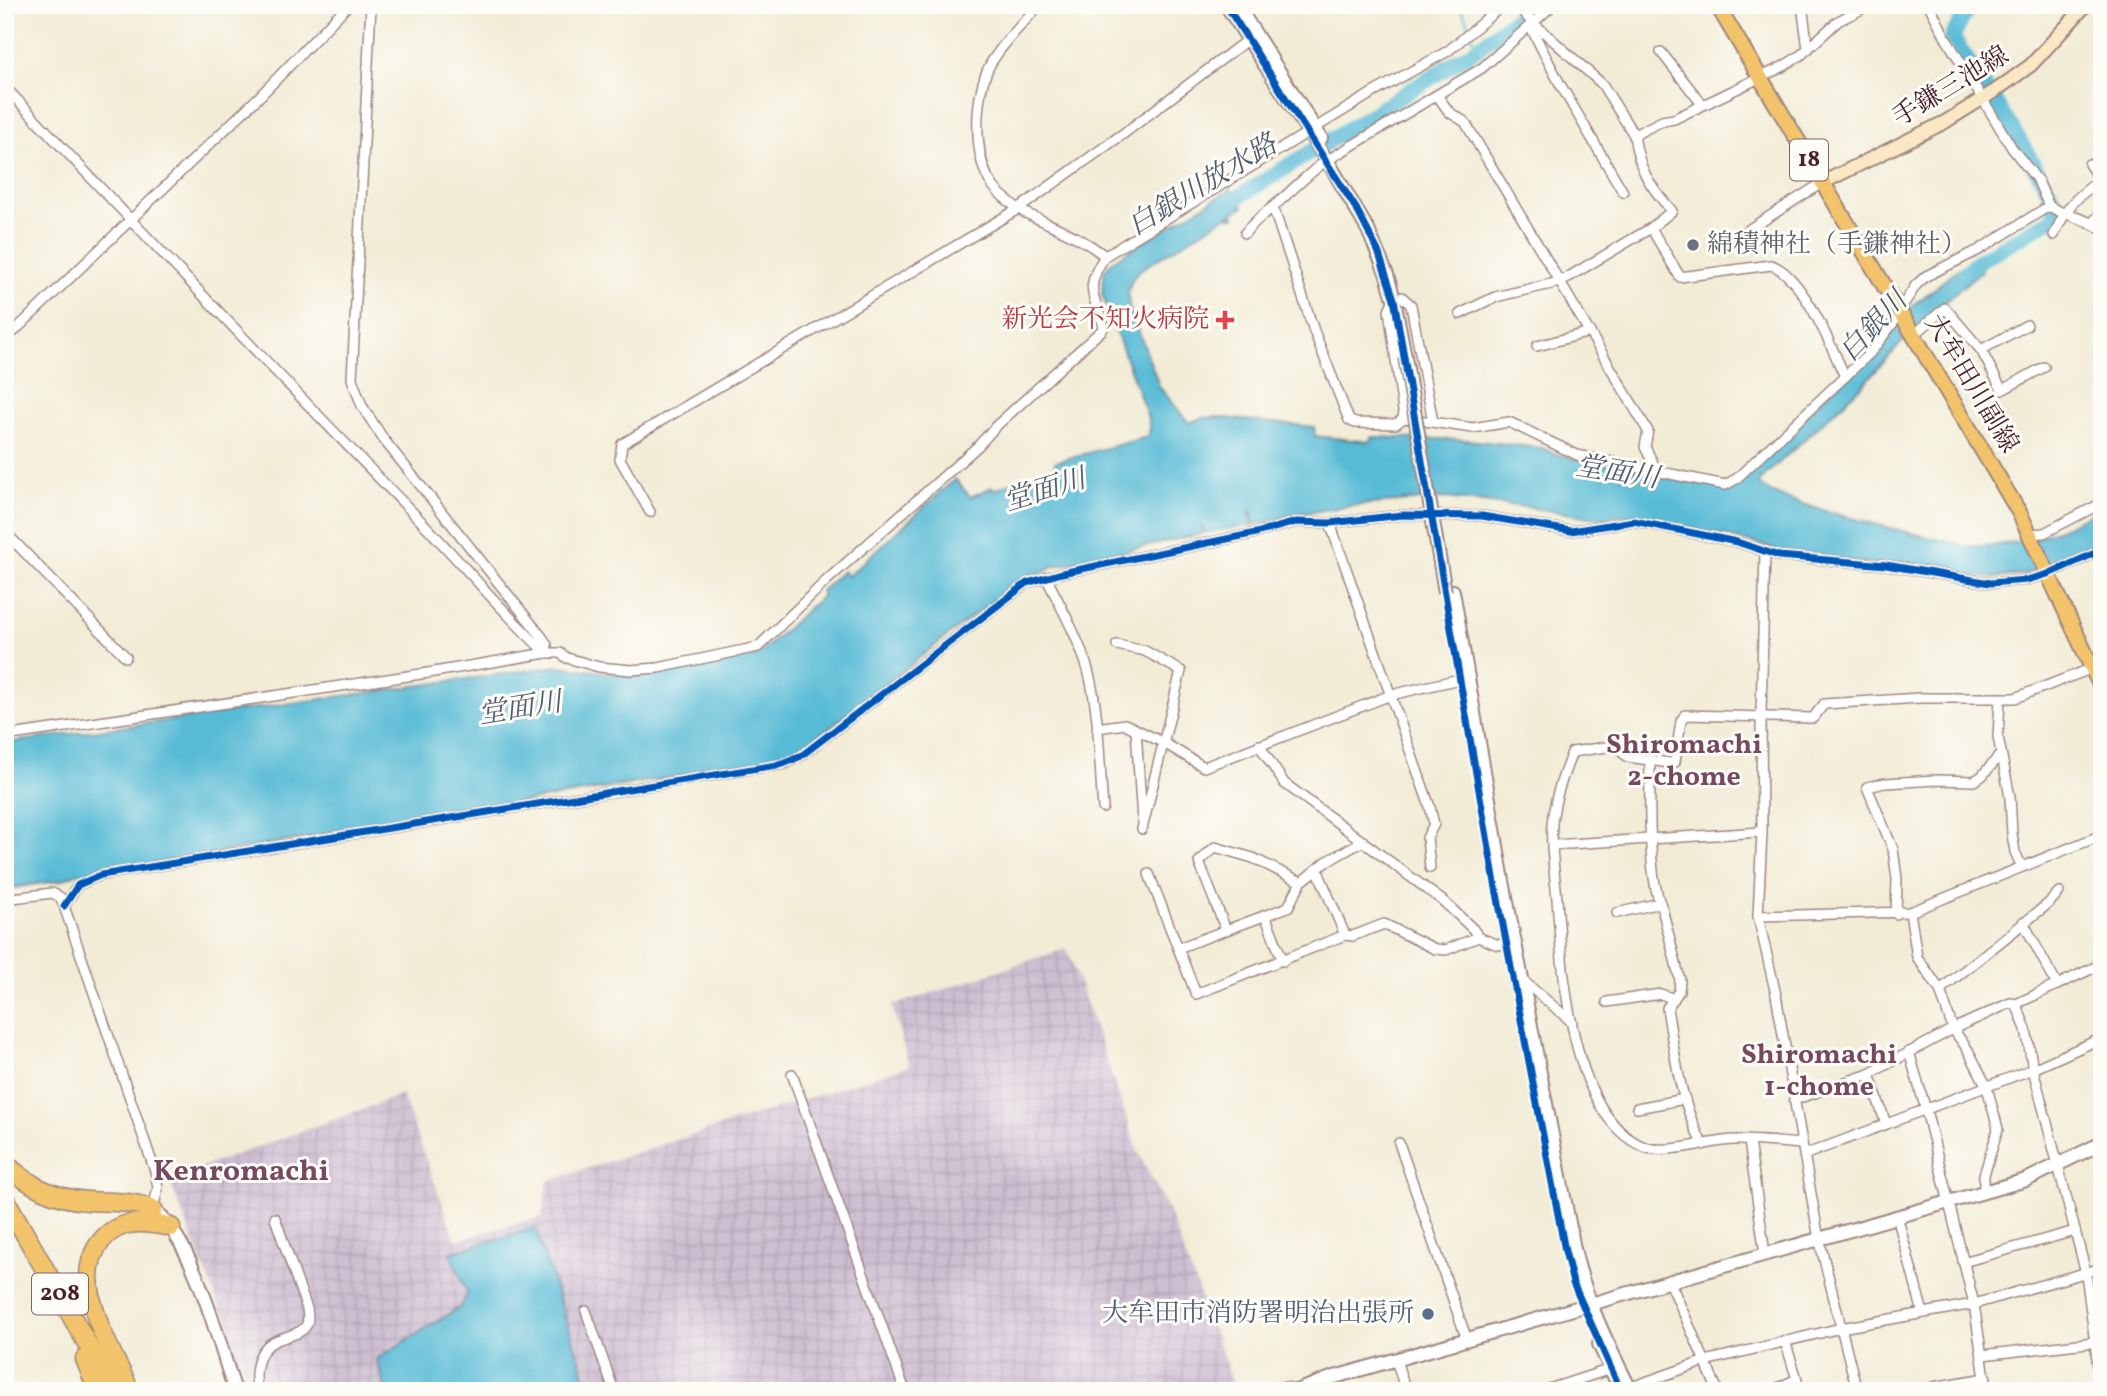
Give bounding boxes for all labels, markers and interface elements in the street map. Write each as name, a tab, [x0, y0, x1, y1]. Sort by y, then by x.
street label: 手鎌三池線	[1886, 38, 2016, 136]
water label: 白銀川放水路	[1121, 125, 1287, 246]
road number: 18	[1790, 140, 1828, 180]
place label: 綿積神社（手鎌神社）	[1707, 227, 1967, 263]
marker: 綿積神社（手鎌神社）	[1685, 237, 1701, 253]
water label: 白銀川	[1831, 281, 1919, 371]
place label: 新光会不知火病院	[1001, 302, 1209, 338]
street label: 大牟田川副線	[1915, 308, 2027, 460]
marker: 新光会不知火病院	[1215, 310, 1235, 330]
water label: 堂面川	[1572, 447, 1664, 499]
water label: 堂面川	[999, 459, 1094, 522]
water label: 堂面川	[475, 683, 567, 735]
district label: Shiromachi 2-chome	[1606, 726, 1762, 797]
district label: Shiromachi 1-chome	[1741, 1036, 1897, 1107]
district label: Kenromachi	[153, 1151, 329, 1193]
road number: 208	[32, 1274, 88, 1314]
place label: 大牟田市消防署明治出張所	[1102, 1296, 1414, 1332]
marker: 大牟田市消防署明治出張所	[1420, 1306, 1436, 1322]

